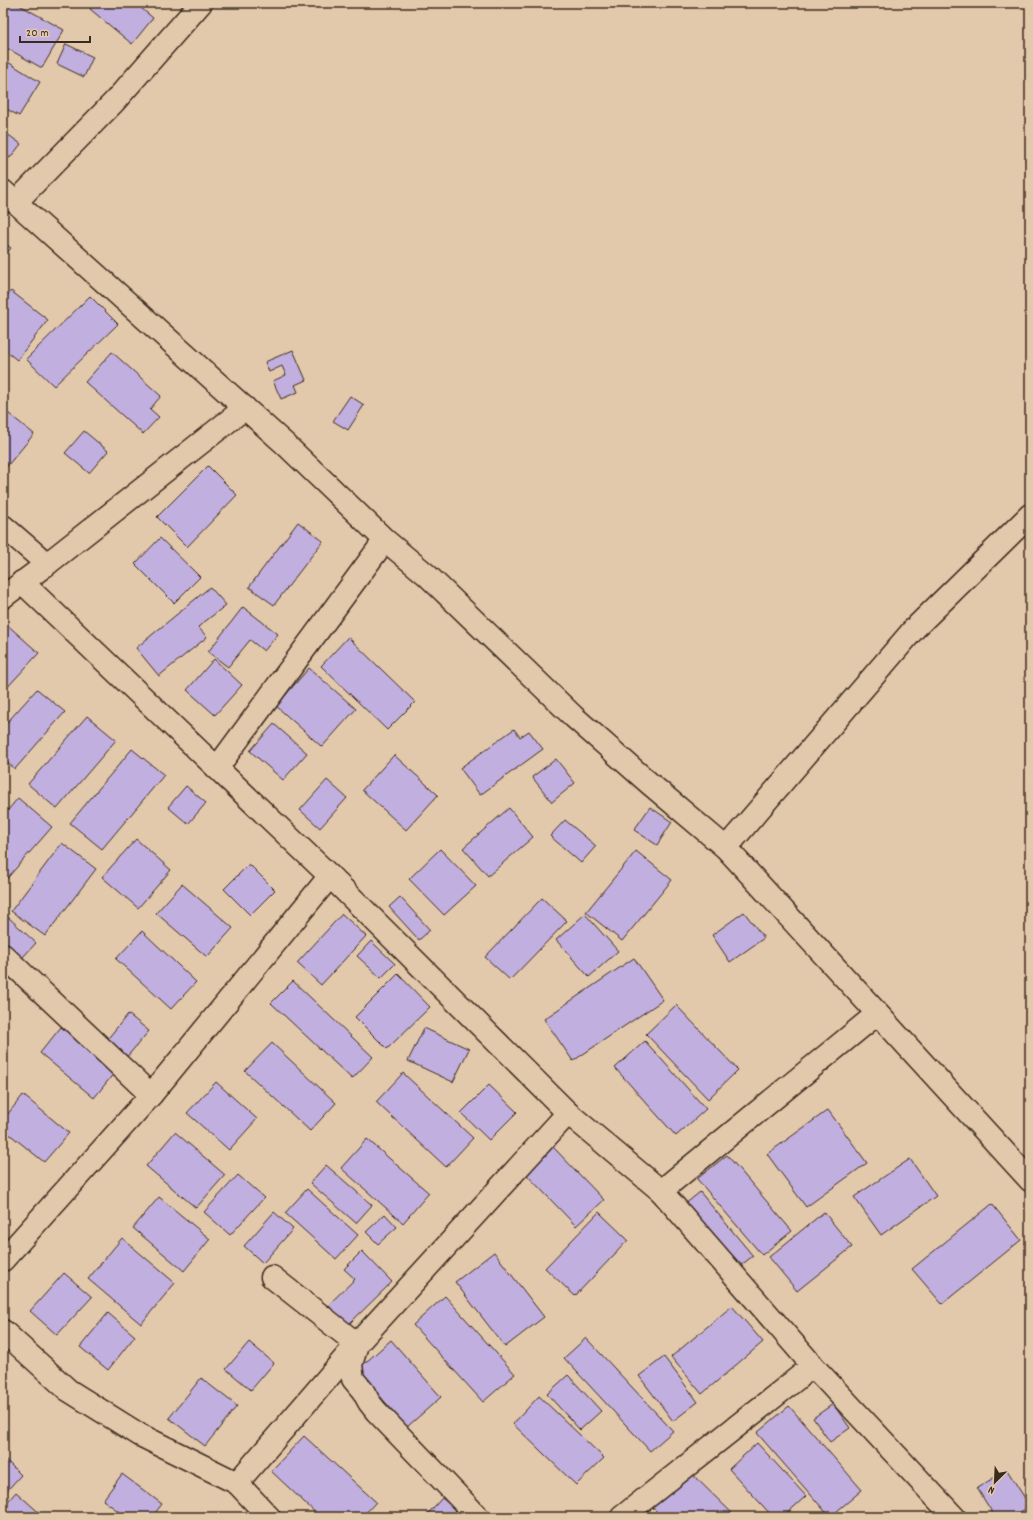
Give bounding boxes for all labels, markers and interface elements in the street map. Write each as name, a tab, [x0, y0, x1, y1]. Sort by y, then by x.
scale bar	[20, 18, 90, 44]
text: 20 m	[26, 25, 49, 42]
north arrow	[975, 1462, 1015, 1502]
text: N	[985, 1481, 997, 1498]

